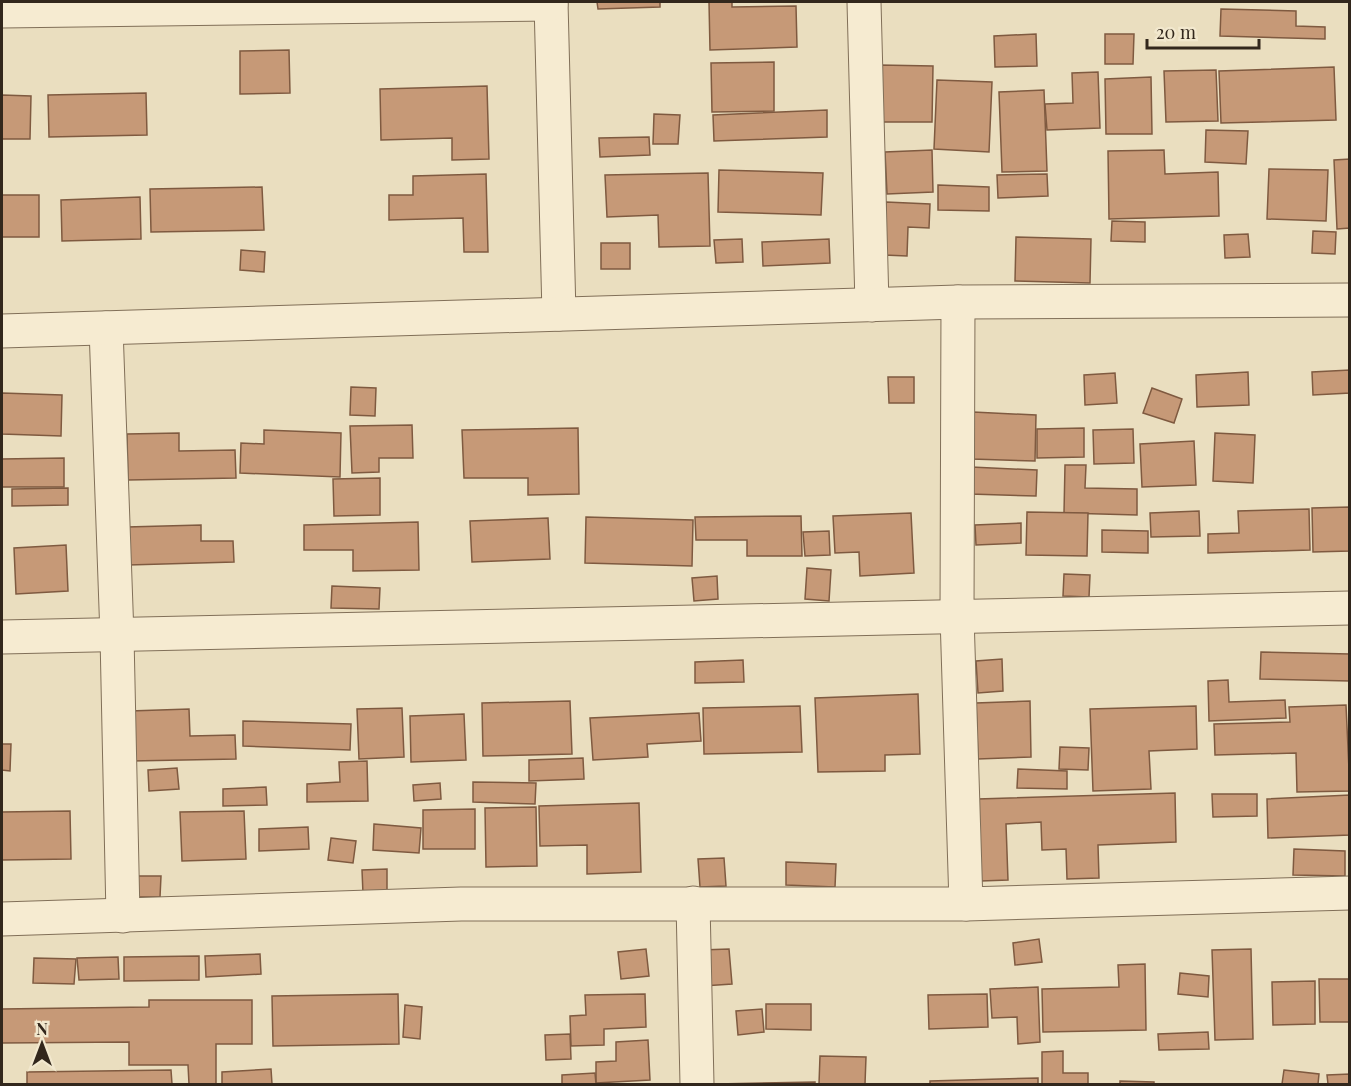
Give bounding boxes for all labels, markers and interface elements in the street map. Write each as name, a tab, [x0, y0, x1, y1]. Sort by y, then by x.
scale bar	[1147, 12, 1260, 50]
text: 20 m	[1156, 20, 1196, 44]
north arrow	[12, 1014, 72, 1074]
text: N	[36, 1018, 48, 1039]

